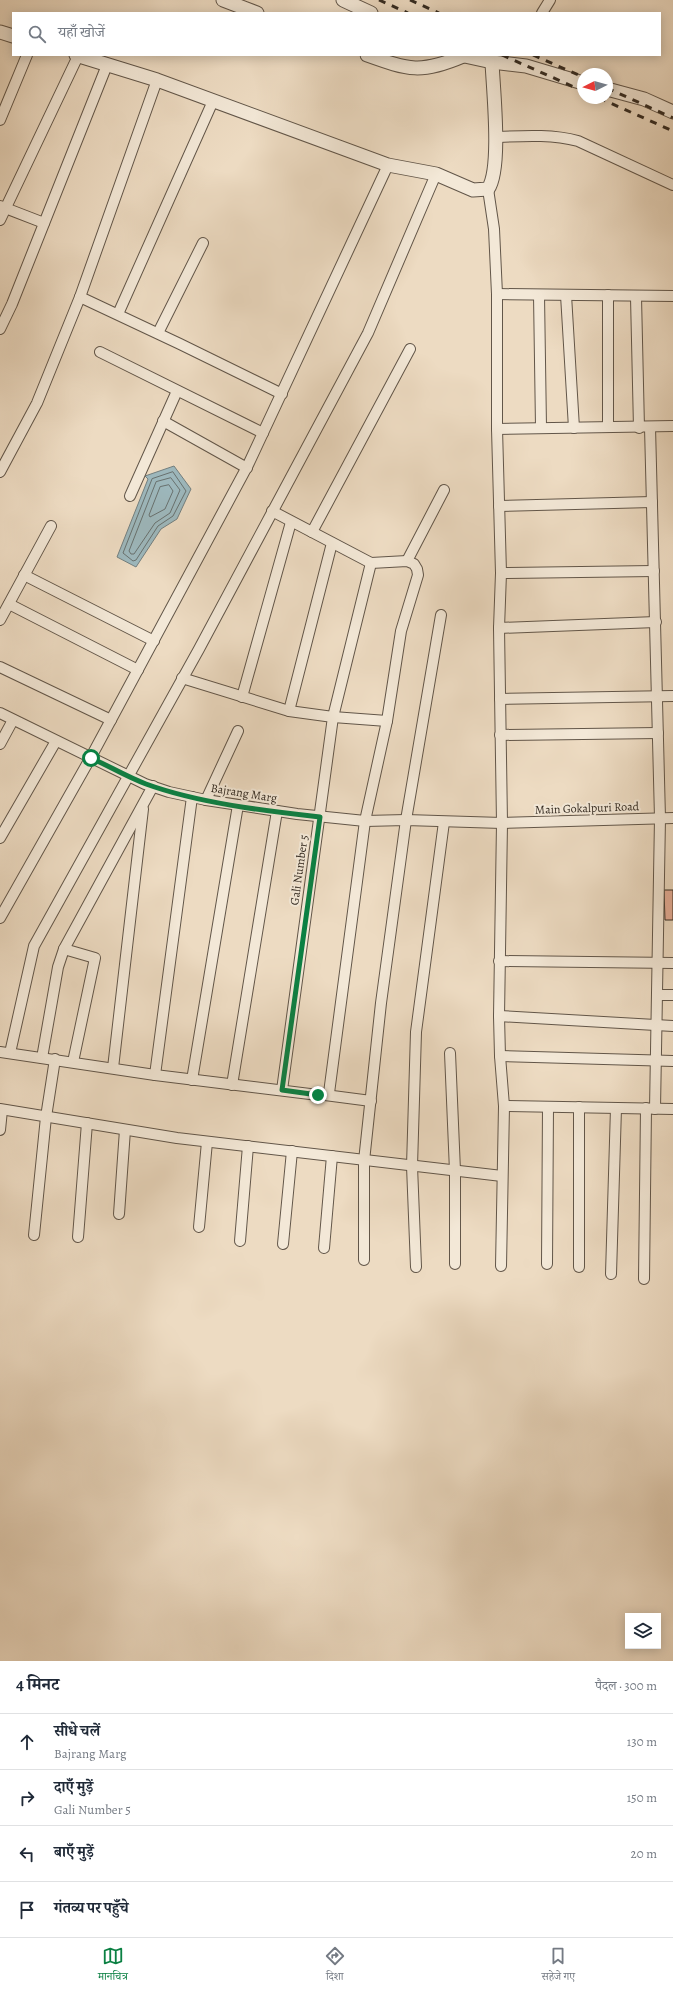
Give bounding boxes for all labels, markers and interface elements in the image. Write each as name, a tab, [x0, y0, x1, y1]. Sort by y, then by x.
search box	[12, 12, 661, 56]
text: यहाँ खोजें	[58, 22, 105, 42]
icon: search	[26, 23, 48, 45]
north arrow	[577, 68, 613, 104]
route start	[82, 749, 100, 767]
street label: Bajrang Marg	[210, 780, 278, 806]
street label: Main Gokalpuri Road	[535, 798, 640, 818]
street label: Gali Number 5	[286, 834, 312, 906]
route end	[309, 1086, 327, 1104]
map controls	[625, 1613, 661, 1649]
button: layers	[625, 1613, 661, 1649]
text: 4 मिनट	[16, 1673, 59, 1696]
text: पैदल · 300 m	[595, 1677, 657, 1694]
text: सीधे चलें	[54, 1721, 100, 1741]
icon: ahead	[16, 1731, 38, 1753]
text: 130 m	[627, 1733, 657, 1750]
text: Bajrang Marg	[54, 1745, 127, 1762]
text: दाएँ मुड़ें	[54, 1777, 93, 1797]
icon: right	[16, 1787, 38, 1809]
text: 150 m	[627, 1789, 657, 1806]
text: Gali Number 5	[54, 1801, 131, 1818]
text: बाएँ मुड़ें	[54, 1842, 94, 1862]
icon: left	[16, 1843, 38, 1865]
text: 20 m	[631, 1845, 657, 1862]
text: गंतव्य पर पहुँचे	[54, 1898, 129, 1918]
icon: arrive	[16, 1899, 38, 1921]
tab: मानचित्र	[98, 1945, 128, 1987]
tab: दिशा	[324, 1945, 346, 1987]
tab: सहेजे गए	[542, 1945, 575, 1987]

